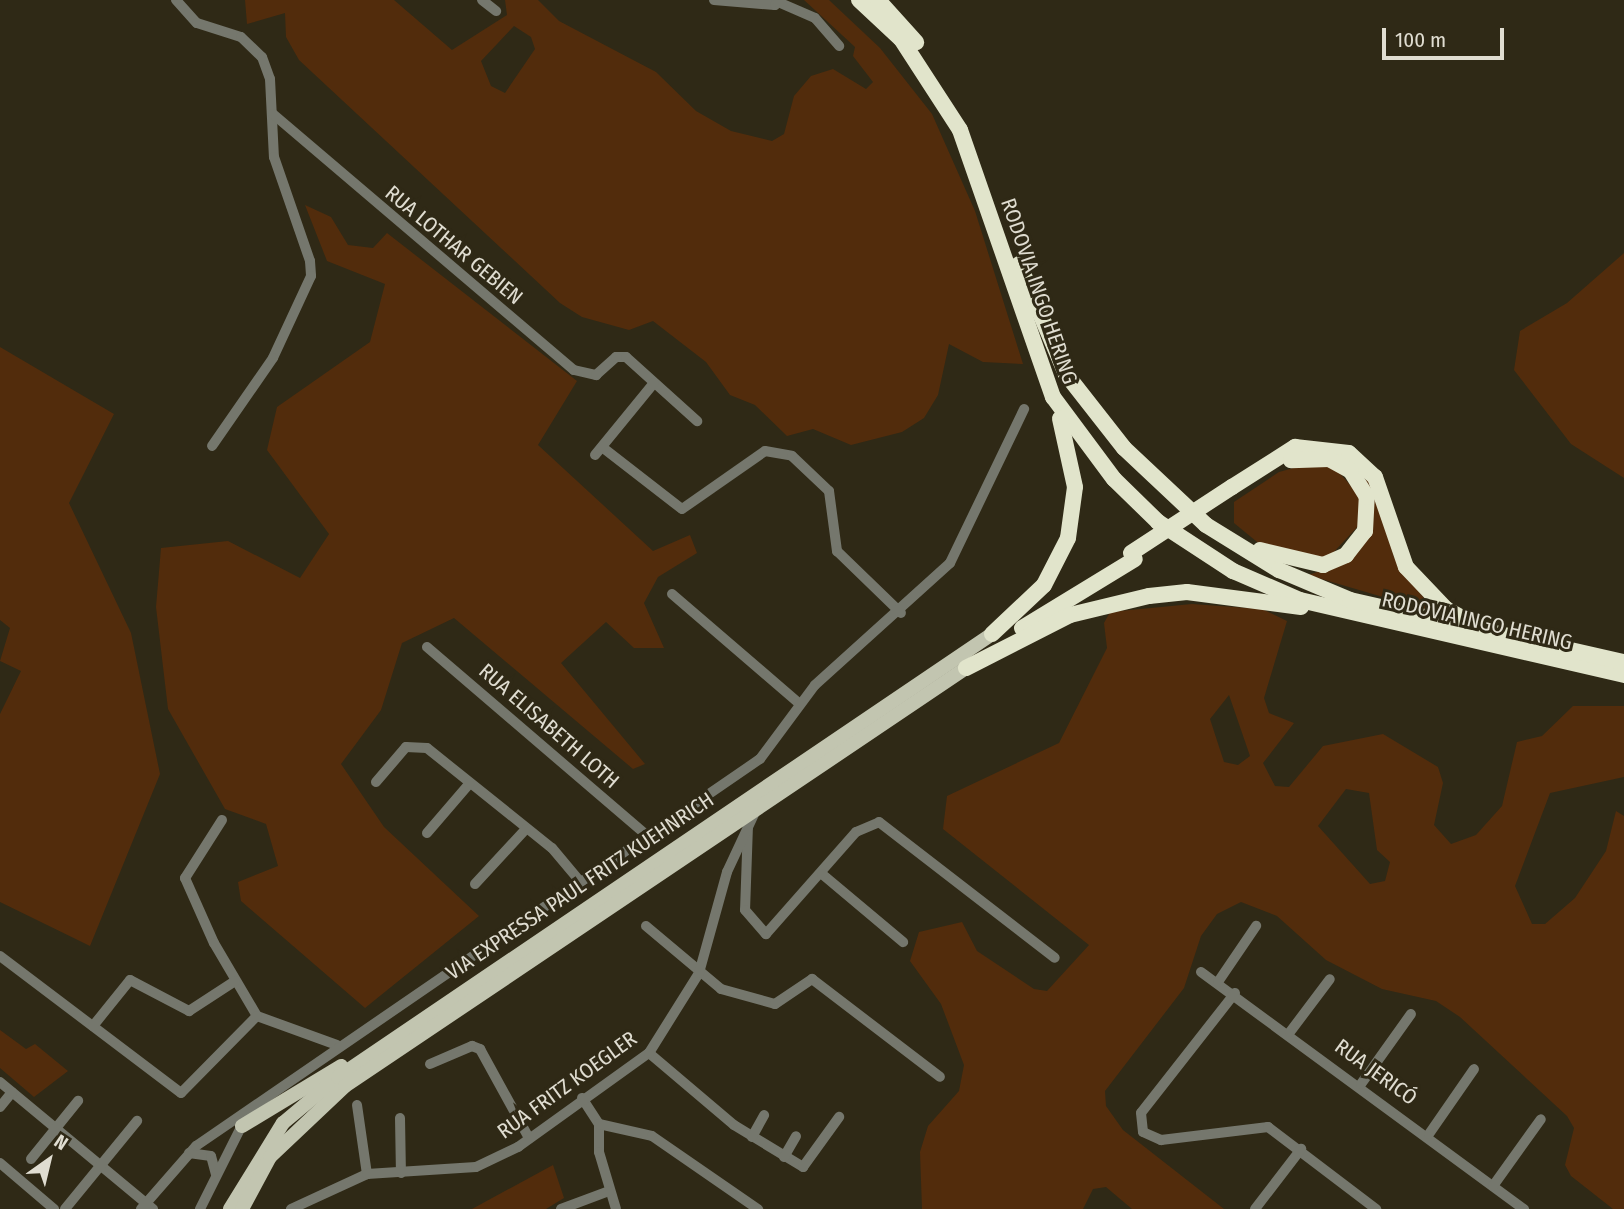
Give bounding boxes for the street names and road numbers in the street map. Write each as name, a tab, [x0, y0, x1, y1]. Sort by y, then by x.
street label: RUA LOTHAR GEBIEN	[380, 180, 528, 310]
street label: RODOVIA INGO HERING	[995, 195, 1083, 387]
street label: RODOVIA INGO HERING	[1379, 587, 1575, 655]
street label: RUA ELISABETH LOTH	[474, 658, 624, 794]
street label: VIA EXPRESSA PAUL FRITZ KUEHNRICH	[441, 787, 719, 985]
street label: RUA FRITZ KOEGLER	[492, 1026, 642, 1144]
street label: RUA JERICÓ	[1330, 1034, 1422, 1110]

